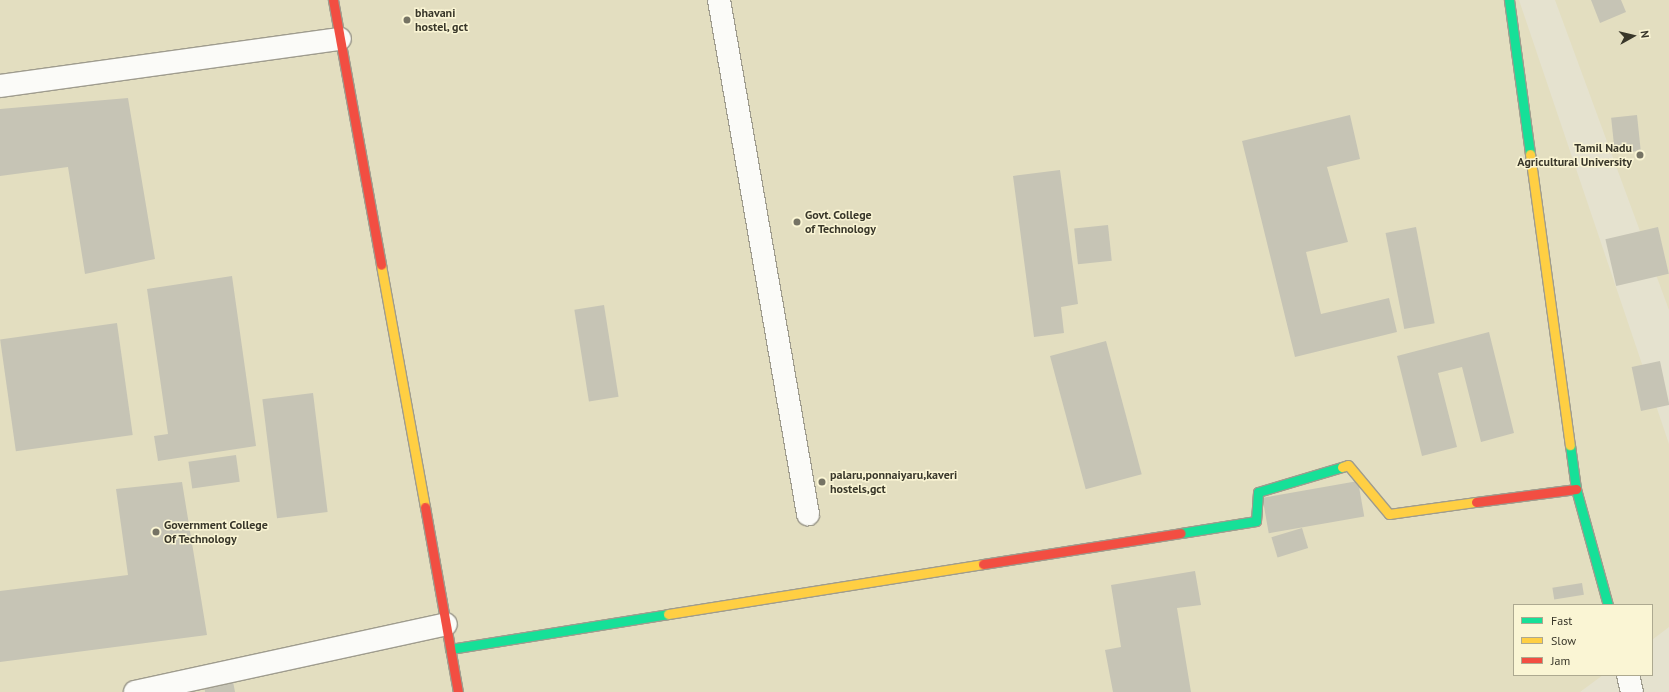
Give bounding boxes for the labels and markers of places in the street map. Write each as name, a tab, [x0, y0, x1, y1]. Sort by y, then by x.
place label: bhavani hostel, gct	[415, 6, 469, 34]
marker: bhavani hostel, gct	[402, 15, 412, 25]
place label: Tamil Nadu Agricultural University	[1517, 141, 1632, 169]
marker: Tamil Nadu Agricultural University	[1635, 150, 1645, 160]
place label: Govt. College of Technology	[805, 208, 876, 236]
marker: Govt. College of Technology	[792, 217, 802, 227]
place label: palaru,ponnaiyaru,kaveri hostels,gct	[830, 468, 957, 496]
marker: palaru,ponnaiyaru,kaveri hostels,gct	[817, 477, 827, 487]
place label: Government College Of Technology	[164, 518, 268, 546]
marker: Government College Of Technology	[151, 527, 161, 537]

